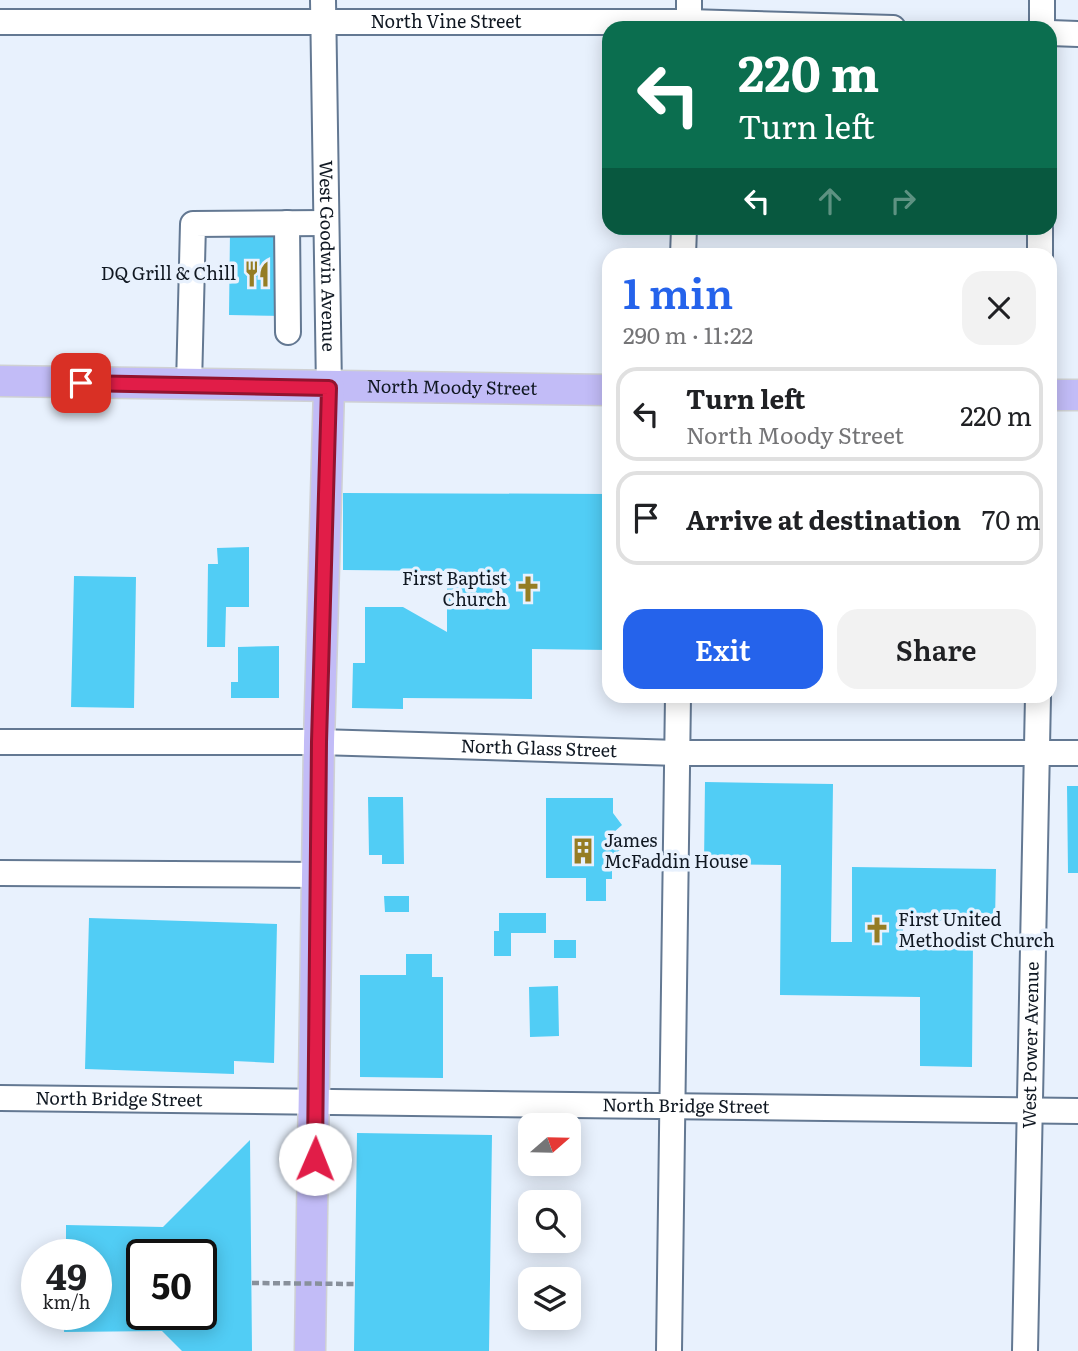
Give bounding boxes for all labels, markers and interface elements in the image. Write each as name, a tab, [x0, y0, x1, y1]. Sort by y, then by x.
street label: North Vine Street	[370, 7, 522, 34]
text: 220 m	[738, 34, 879, 107]
icon: left	[623, 49, 714, 140]
text: Turn left	[738, 101, 875, 149]
street label: West Goodwin Avenue	[313, 160, 343, 352]
icon: left	[738, 182, 776, 220]
icon: ahead	[811, 182, 849, 220]
icon: right	[884, 182, 922, 220]
place label: DQ Grill & Chill	[101, 259, 236, 286]
restaurant icon: DQ Grill & Chill	[242, 259, 272, 289]
text: 1 min	[623, 260, 733, 322]
button: close	[962, 271, 1036, 345]
text: 290 m · 11:22	[623, 317, 753, 351]
pin	[51, 353, 111, 413]
icon: arrive	[62, 364, 100, 402]
street label: North Moody Street	[366, 371, 538, 401]
text: Turn left	[686, 378, 805, 417]
icon: left	[627, 395, 665, 433]
text: 220 m	[960, 395, 1032, 434]
text: North Moody Street	[686, 417, 904, 451]
icon: arrive	[627, 499, 665, 537]
text: Arrive at destination	[686, 499, 961, 538]
text: 70 m	[982, 499, 1041, 538]
place label: First Baptist Church	[402, 564, 508, 612]
church icon: First Baptist Church	[513, 574, 543, 604]
button: Exit	[623, 609, 823, 689]
button: Share	[837, 609, 1036, 689]
street label: North Glass Street	[460, 731, 618, 763]
place label: James McFaddin House	[604, 826, 748, 874]
building icon: James McFaddin House	[568, 836, 598, 866]
place label: First United Methodist Church	[898, 905, 1055, 953]
church icon: First United Methodist Church	[862, 915, 892, 945]
street label: West Power Avenue	[1014, 961, 1045, 1129]
street label: North Bridge Street	[35, 1083, 204, 1112]
street label: North Bridge Street	[602, 1090, 771, 1119]
north arrow	[518, 1113, 581, 1176]
map controls	[518, 1113, 581, 1330]
position arrow	[278, 1122, 352, 1196]
button: search	[518, 1190, 581, 1253]
speed limit sign: 50	[126, 1239, 217, 1330]
text: 49	[46, 1249, 87, 1301]
button: layers	[518, 1267, 581, 1330]
text: km/h	[43, 1288, 90, 1315]

